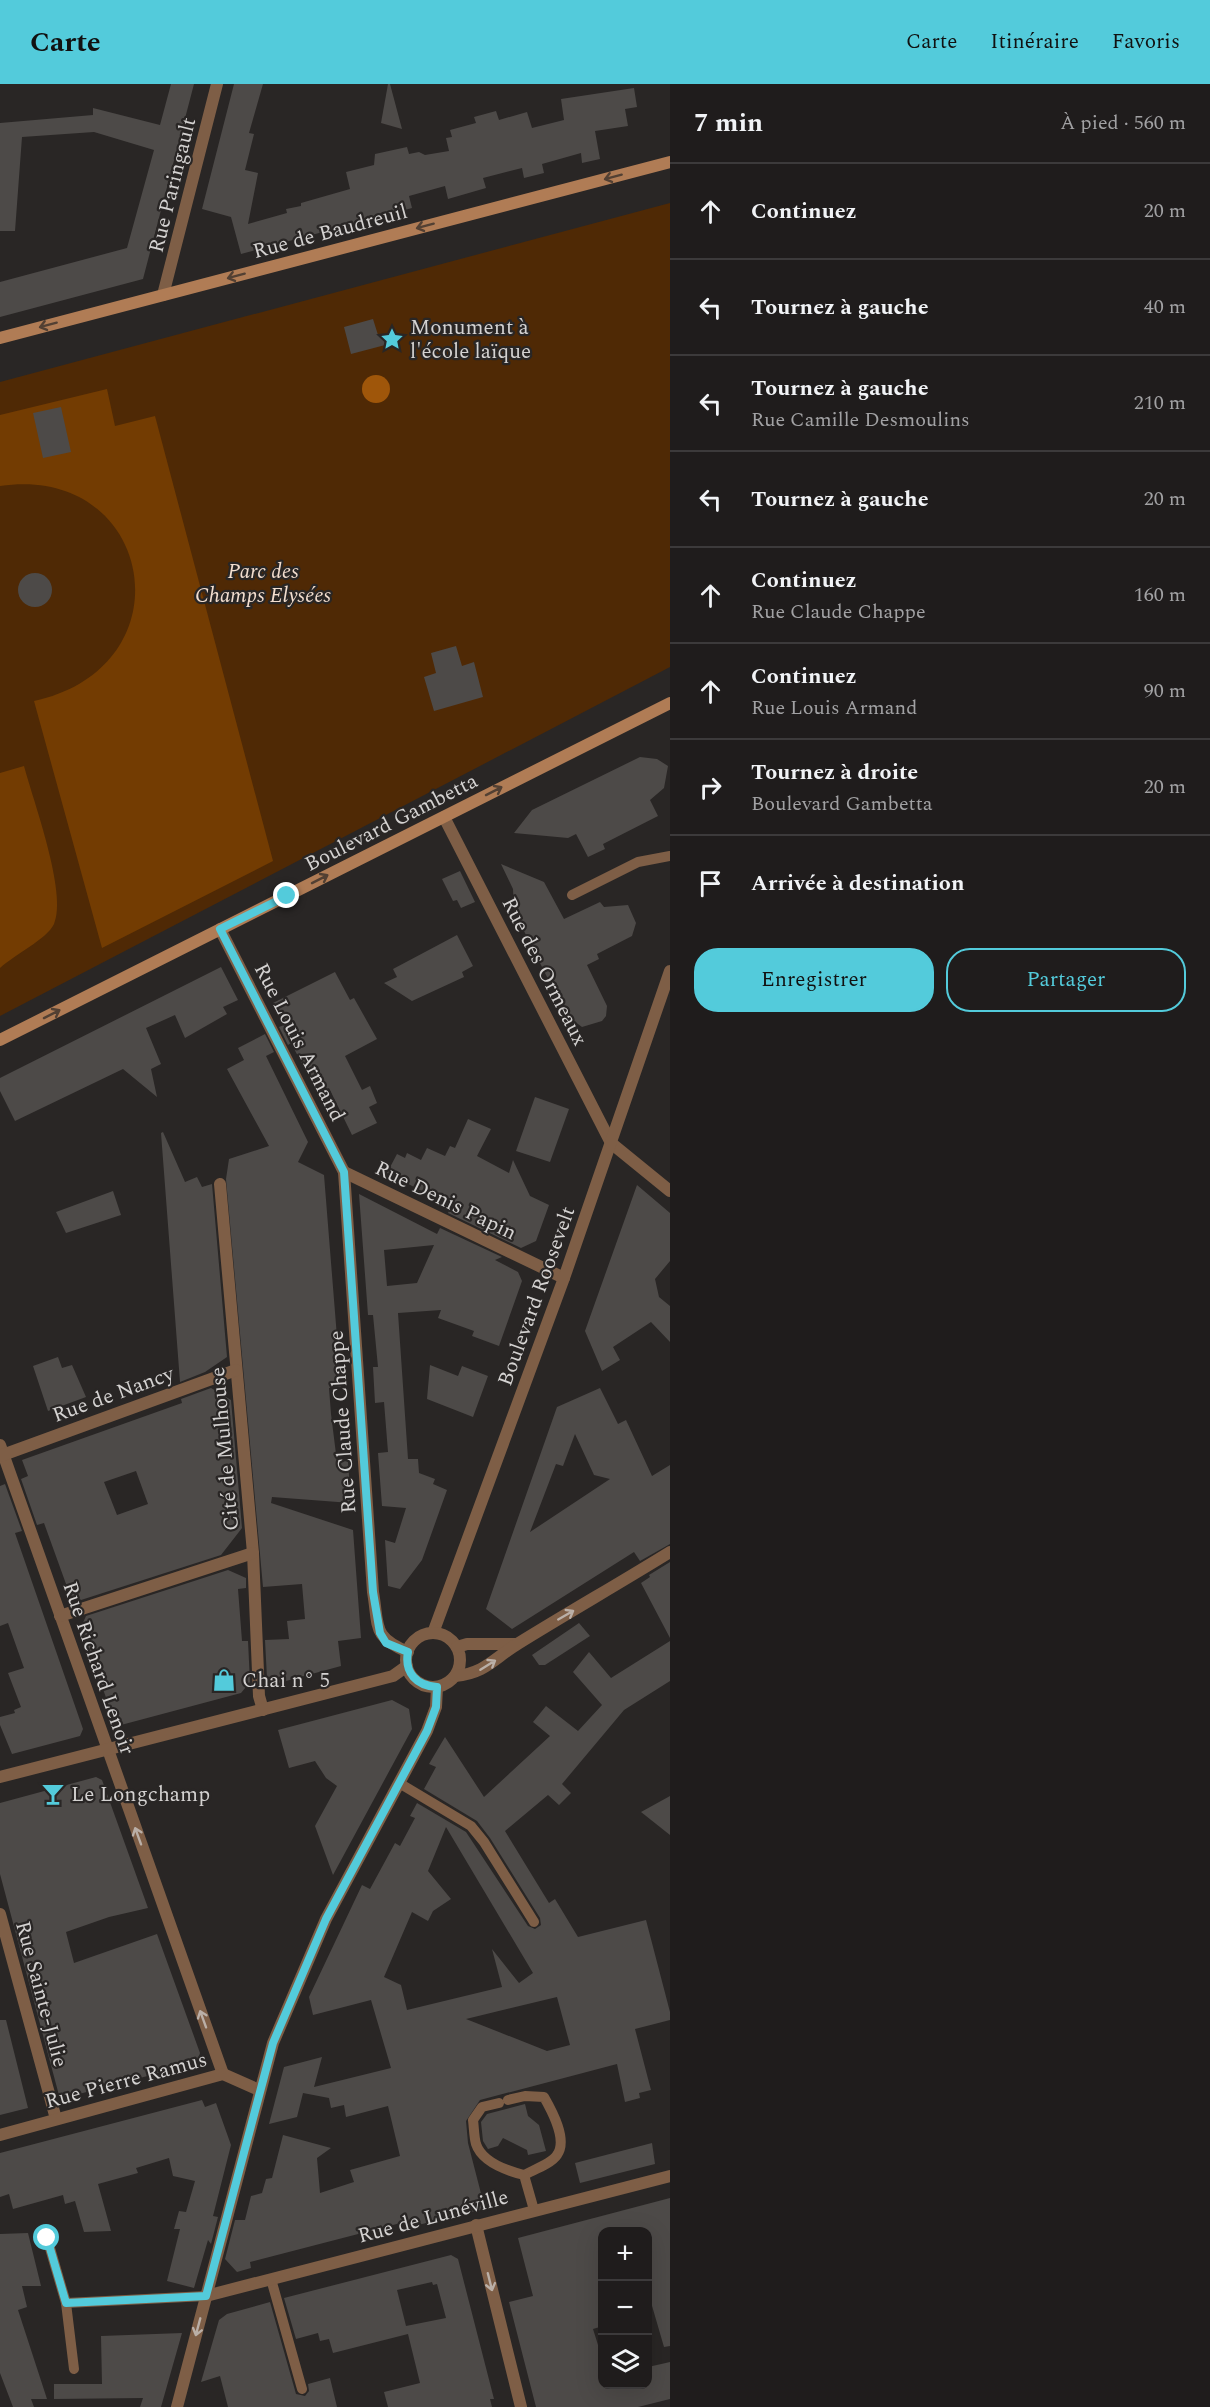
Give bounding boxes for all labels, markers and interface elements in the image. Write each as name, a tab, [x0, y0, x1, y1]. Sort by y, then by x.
text: Carte	[30, 21, 101, 64]
text: Carte	[906, 26, 957, 58]
text: Itinéraire	[990, 26, 1079, 58]
text: Favoris	[1112, 26, 1180, 58]
text: 7 min	[694, 103, 763, 143]
text: À pied · 560 m	[1060, 108, 1186, 138]
street label: Rue Paringault	[141, 114, 205, 256]
one-way arrow	[604, 171, 623, 183]
icon: ahead	[694, 195, 727, 228]
text: Continuez	[751, 195, 857, 228]
street label: Rue de Baudreuil	[249, 196, 411, 268]
text: 20 m	[1144, 196, 1186, 226]
one-way arrow	[416, 221, 435, 233]
one-way arrow	[227, 271, 246, 282]
icon: left	[694, 291, 727, 324]
text: Tournez à gauche	[751, 291, 929, 324]
text: 40 m	[1144, 292, 1186, 322]
place label: Monument à l'école laïque	[410, 312, 531, 368]
one-way arrow	[38, 320, 57, 332]
place icon: Monument à l'école laïque	[379, 326, 405, 352]
text: Tournez à gauche	[751, 372, 929, 405]
icon: left	[694, 387, 727, 420]
text: 210 m	[1134, 388, 1186, 418]
text: Rue Camille Desmoulins	[751, 405, 970, 435]
icon: left	[694, 483, 727, 516]
text: Tournez à gauche	[751, 483, 929, 516]
text: 20 m	[1144, 484, 1186, 514]
park label: Parc des Champs Elysées	[195, 556, 332, 612]
text: Continuez	[751, 564, 857, 597]
icon: ahead	[694, 579, 727, 612]
text: 160 m	[1134, 580, 1186, 610]
text: Rue Claude Chappe	[751, 597, 926, 627]
text: Continuez	[751, 660, 857, 693]
icon: ahead	[694, 675, 727, 708]
text: 90 m	[1144, 676, 1186, 706]
text: Rue Louis Armand	[751, 693, 917, 723]
text: Tournez à droite	[751, 756, 918, 789]
street label: Boulevard Gambetta	[299, 765, 484, 880]
icon: right	[694, 771, 727, 804]
text: 20 m	[1144, 772, 1186, 802]
one-way arrow	[485, 785, 503, 797]
text: Boulevard Gambetta	[751, 789, 933, 819]
icon: arrive	[694, 867, 727, 900]
text: Arrivée à destination	[751, 867, 965, 900]
one-way arrow	[311, 873, 329, 884]
route end	[273, 882, 299, 908]
street label: Rue des Ormeaux	[493, 891, 595, 1052]
button: Enregistrer	[694, 948, 934, 1012]
button: Partager	[946, 948, 1186, 1012]
street label: Rue Louis Armand	[245, 957, 353, 1128]
one-way arrow	[43, 1008, 61, 1019]
street label: Rue Denis Papin	[369, 1153, 522, 1249]
street label: Boulevard Roosevelt	[490, 1202, 584, 1391]
street label: Rue Claude Chappe	[321, 1329, 365, 1515]
street label: Rue de Nancy	[48, 1358, 180, 1432]
street label: Cité de Mulhouse	[202, 1366, 248, 1532]
street label: Rue Richard Lenoir	[53, 1577, 143, 1759]
one-way arrow	[557, 1608, 574, 1620]
one-way arrow	[479, 1659, 496, 1672]
place label: Chai n° 5	[242, 1665, 330, 1697]
shop icon: Chai n° 5	[211, 1667, 237, 1693]
place label: Le Longchamp	[71, 1779, 210, 1811]
bar icon: Le Longchamp	[40, 1781, 66, 1807]
one-way arrow	[131, 1827, 142, 1845]
street label: Rue Sainte-Julie	[6, 1918, 76, 2071]
one-way arrow	[197, 2010, 208, 2029]
street label: Rue Pierre Ramus	[42, 2044, 211, 2118]
street label: Rue de Lunéville	[354, 2181, 512, 2252]
route start	[33, 2224, 59, 2250]
map controls	[598, 2227, 652, 2389]
button: +	[598, 2227, 652, 2281]
one-way arrow	[485, 2272, 497, 2291]
button: −	[598, 2281, 652, 2335]
one-way arrow	[191, 2317, 203, 2336]
button: layers	[598, 2335, 652, 2389]

